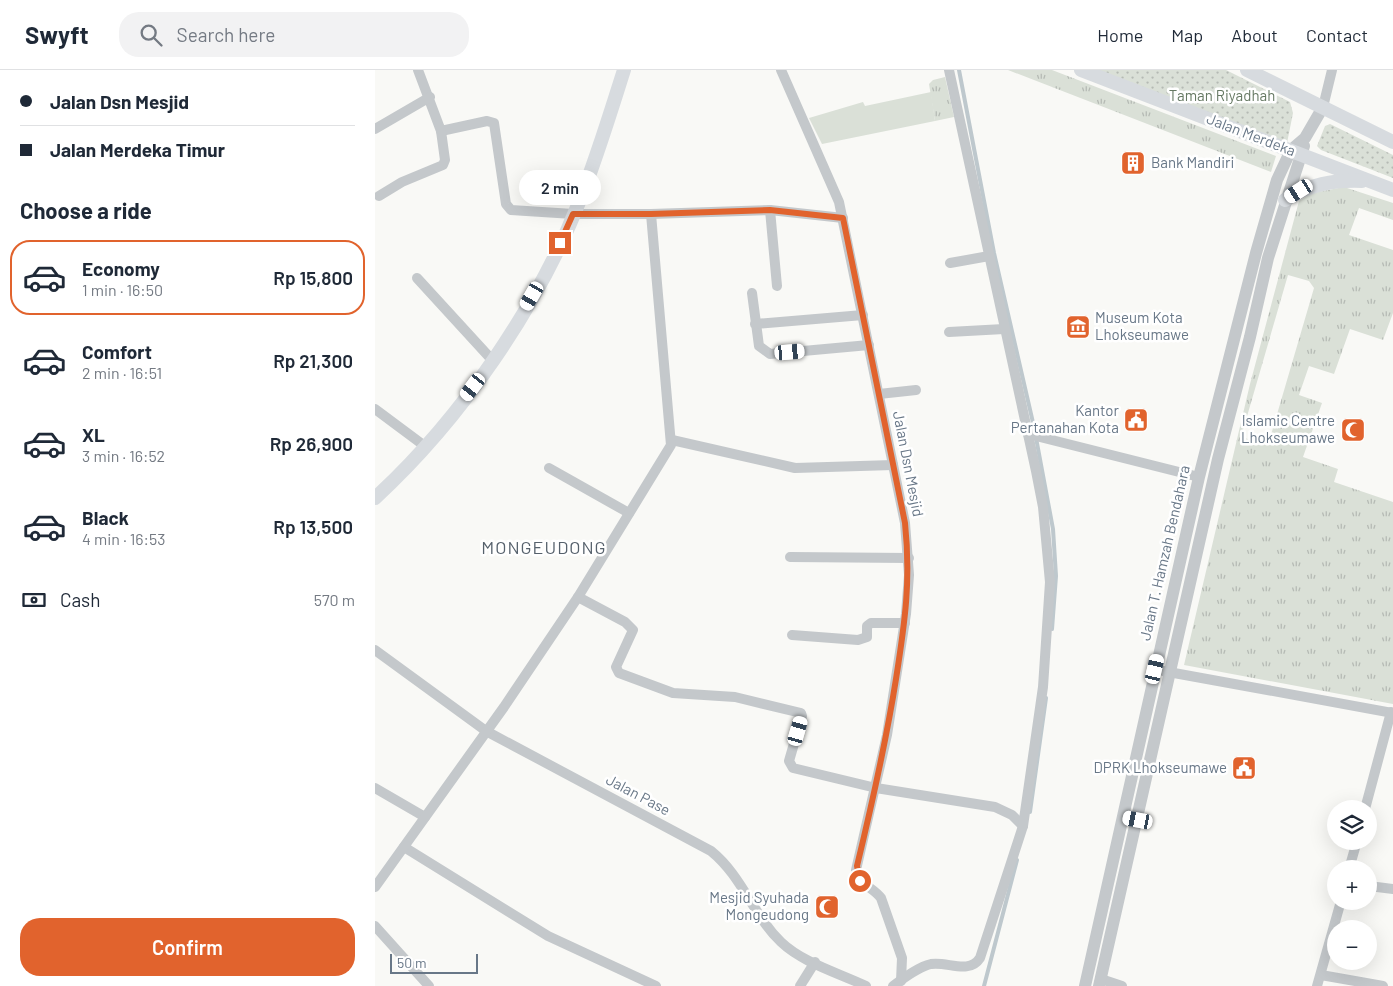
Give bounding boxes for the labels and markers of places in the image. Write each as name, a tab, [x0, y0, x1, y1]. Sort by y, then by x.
building icon: Bank Mandiri	[1120, 150, 1146, 176]
place label: Bank Mandiri	[1151, 153, 1234, 171]
place label: Museum Kota Lhokseumawe	[1095, 308, 1189, 343]
museum icon: Museum Kota Lhokseumawe	[1065, 314, 1091, 340]
place label: Kantor Pertanahan Kota	[1011, 401, 1120, 436]
public building icon: Kantor Pertanahan Kota	[1123, 407, 1149, 433]
place label: Islamic Centre Lhokseumawe	[1241, 411, 1335, 446]
mosque icon: Islamic Centre Lhokseumawe	[1340, 417, 1366, 443]
public building icon: DPRK Lhokseumawe	[1231, 755, 1257, 781]
place label: DPRK Lhokseumawe	[1094, 758, 1227, 776]
place label: Mesjid Syuhada Mongeudong	[709, 888, 809, 923]
mosque icon: Mesjid Syuhada Mongeudong	[814, 894, 840, 920]

